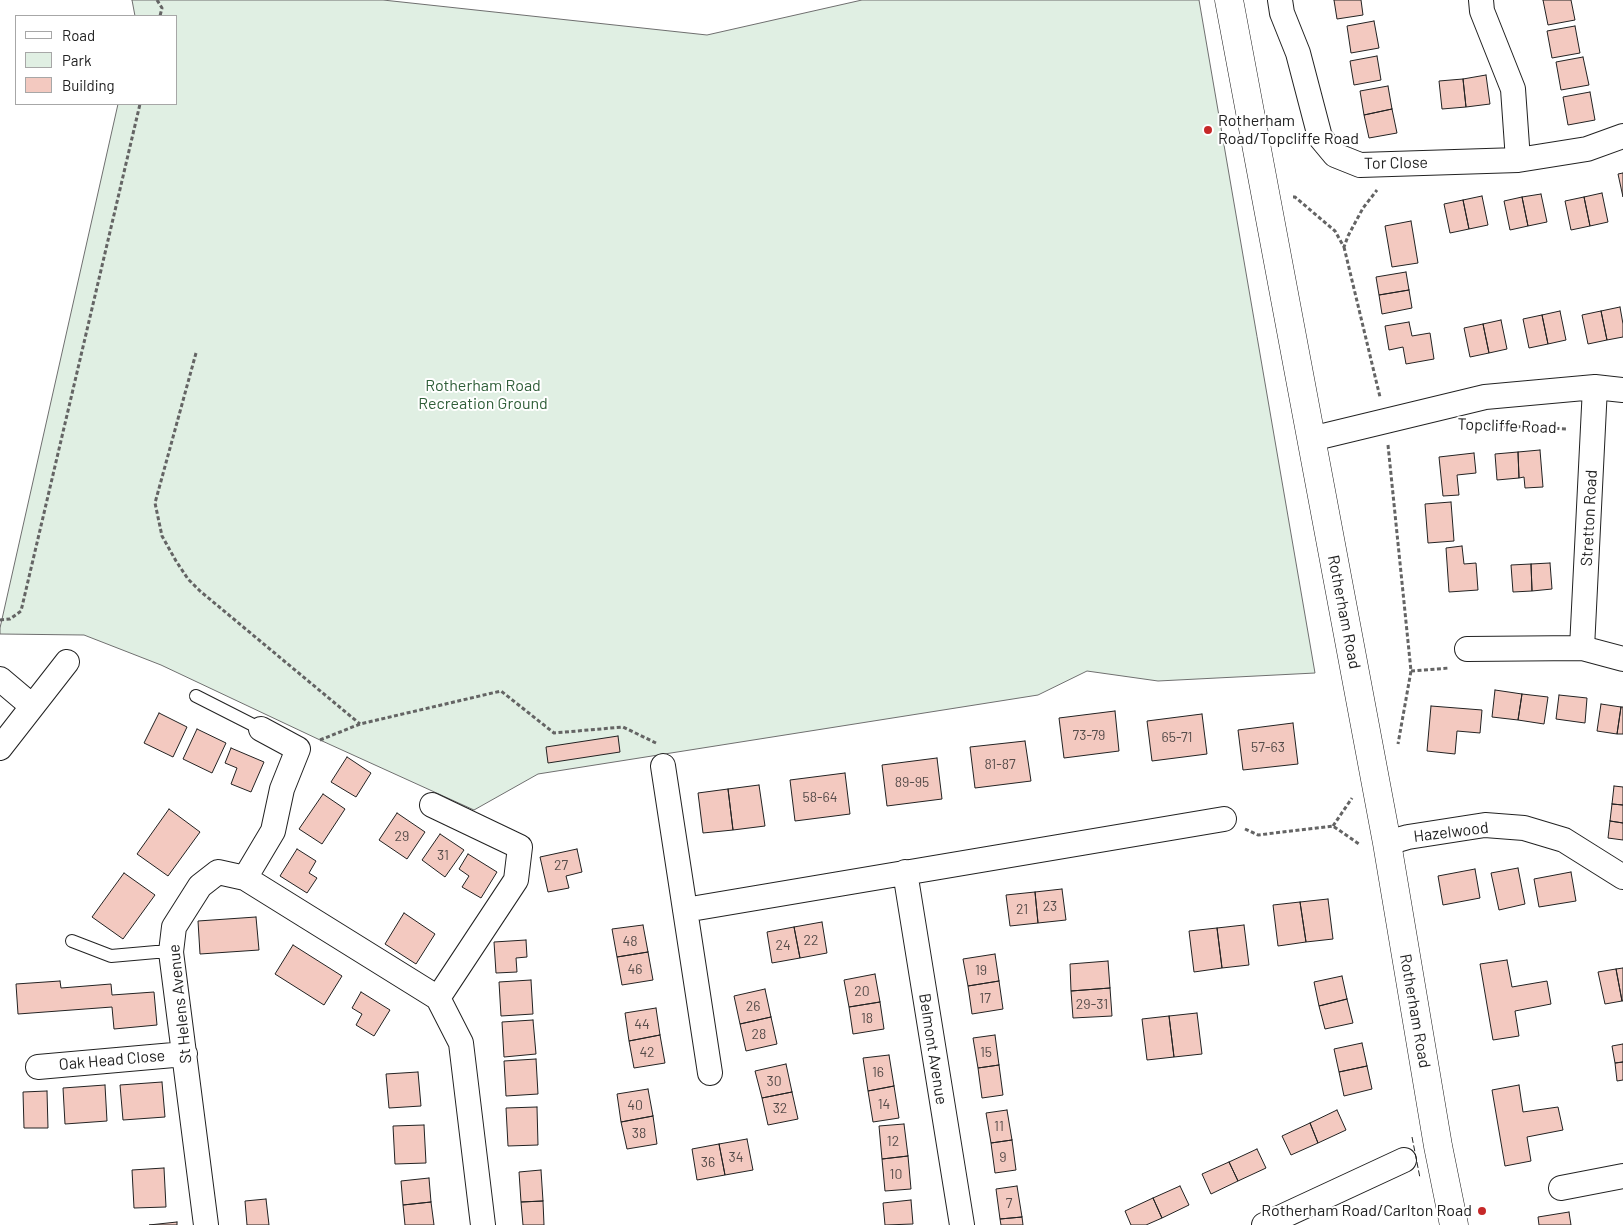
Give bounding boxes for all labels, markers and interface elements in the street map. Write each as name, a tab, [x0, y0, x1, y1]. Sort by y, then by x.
legend	[15, 15, 178, 105]
text: Road	[62, 26, 95, 44]
text: Park	[62, 51, 91, 69]
text: Building	[62, 76, 115, 94]
place label: Rotherham Road/Topcliffe Road	[1218, 111, 1359, 149]
marker: Rotherham Road/Topcliffe Road	[1202, 124, 1214, 136]
street label: Tor Close	[1364, 153, 1428, 173]
park label: Rotherham Road Recreation Ground	[418, 376, 548, 414]
street label: Topcliffe Road	[1457, 415, 1557, 437]
street label: Stretton Road	[1577, 469, 1601, 567]
street label: Rotherham Road	[1324, 553, 1364, 671]
house number: 73-79	[1073, 727, 1105, 743]
house number: 65-71	[1161, 729, 1193, 745]
house number: 57-63	[1251, 739, 1285, 755]
house number: 81-87	[984, 756, 1016, 772]
house number: 89-95	[895, 774, 929, 790]
house number: 58-64	[803, 789, 837, 805]
street label: Hazelwood	[1412, 818, 1490, 846]
house number: 29	[395, 828, 409, 844]
house number: 31	[437, 847, 449, 863]
house number: 27	[554, 857, 568, 873]
house number: 23	[1043, 898, 1057, 914]
house number: 21	[1016, 901, 1028, 917]
house number: 22	[803, 932, 819, 948]
house number: 48	[622, 933, 638, 949]
house number: 24	[775, 937, 791, 953]
street label: St Helens Avenue	[164, 943, 196, 1065]
street label: Rotherham Road	[1396, 952, 1434, 1070]
house number: 46	[628, 961, 642, 977]
house number: 19	[975, 962, 987, 978]
house number: 20	[854, 983, 870, 999]
house number: 17	[979, 990, 991, 1006]
street label: Belmont Avenue	[915, 992, 951, 1106]
house number: 29-31	[1076, 996, 1108, 1012]
house number: 26	[746, 998, 760, 1014]
house number: 18	[861, 1010, 873, 1026]
house number: 44	[634, 1016, 650, 1032]
house number: 28	[752, 1026, 766, 1042]
house number: 42	[639, 1044, 655, 1060]
house number: 15	[980, 1044, 992, 1060]
street label: Oak Head Close	[58, 1046, 166, 1074]
house number: 16	[872, 1064, 884, 1080]
house number: 30	[766, 1073, 782, 1089]
house number: 14	[878, 1096, 890, 1112]
house number: 40	[627, 1097, 643, 1113]
house number: 32	[773, 1100, 787, 1116]
house number: 11	[994, 1118, 1004, 1134]
house number: 38	[632, 1125, 646, 1141]
house number: 12	[887, 1133, 899, 1149]
house number: 34	[729, 1149, 743, 1165]
house number: 9	[999, 1149, 1007, 1165]
house number: 36	[701, 1154, 715, 1170]
house number: 10	[890, 1166, 902, 1182]
house number: 7	[1006, 1195, 1012, 1211]
place label: Rotherham Road/Carlton Road	[1261, 1201, 1472, 1221]
marker: Rotherham Road/Carlton Road	[1476, 1205, 1488, 1217]

